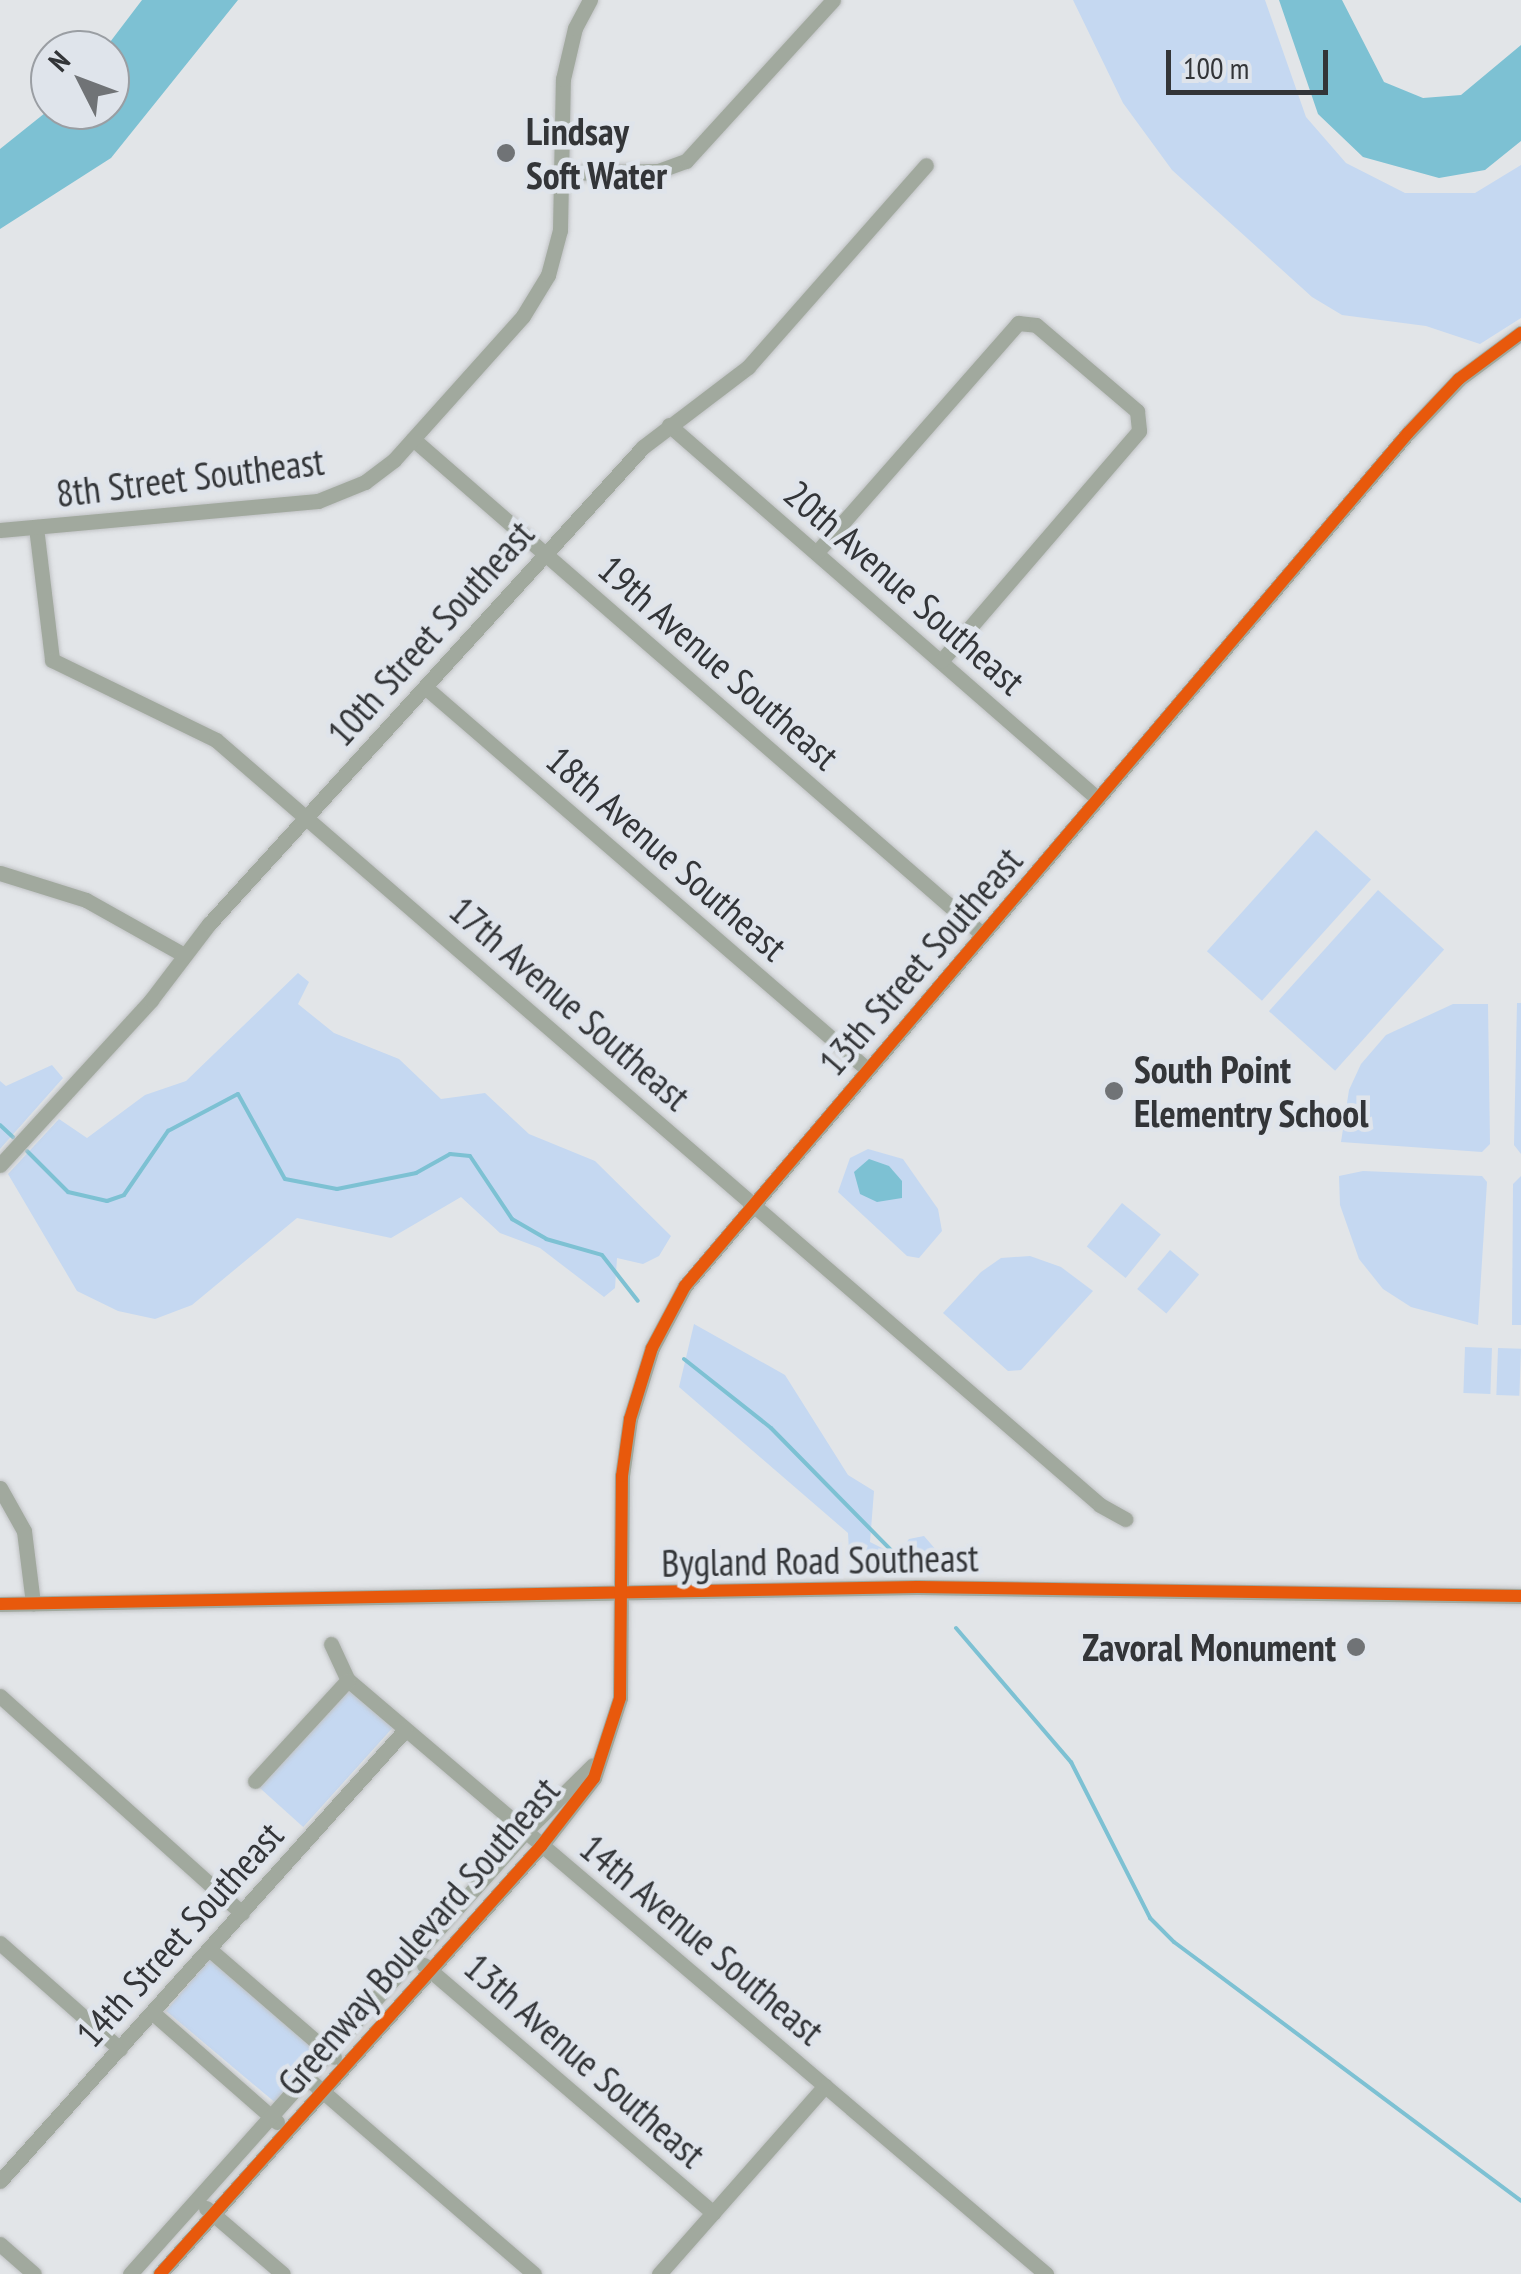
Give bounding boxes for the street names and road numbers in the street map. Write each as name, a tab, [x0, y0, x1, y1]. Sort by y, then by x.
street label: 8th Street Southeast	[53, 438, 327, 516]
street label: 20th Avenue Southeast	[775, 470, 1035, 704]
street label: 10th Street Southeast	[317, 511, 543, 755]
street label: 19th Avenue Southeast	[589, 545, 849, 779]
street label: 18th Avenue Southeast	[537, 736, 797, 970]
street label: 13th Street Southeast	[809, 838, 1031, 1084]
street label: 17th Avenue Southeast	[440, 886, 700, 1120]
street label: Bygland Road Southeast	[661, 1534, 979, 1586]
street label: Greenway Boulevard Southeast	[267, 1767, 569, 2105]
street label: 14th Street Southeast	[66, 1812, 292, 2056]
street label: 14th Avenue Southeast	[571, 1824, 833, 2054]
street label: 13th Avenue Southeast	[455, 1943, 715, 2177]

